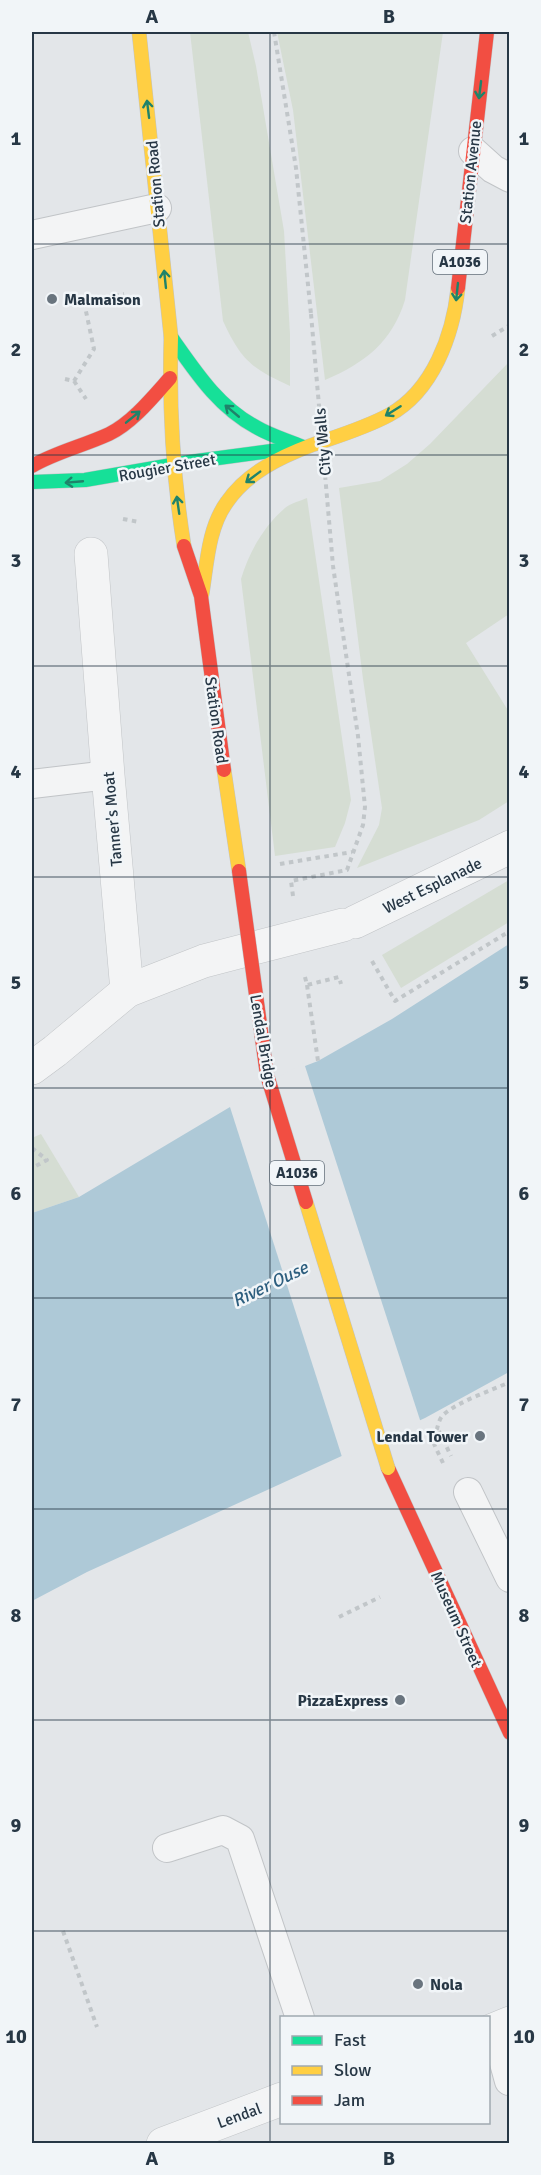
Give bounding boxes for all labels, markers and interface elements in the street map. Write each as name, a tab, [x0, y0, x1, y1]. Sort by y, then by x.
text: A	[146, 4, 159, 29]
text: B	[383, 4, 395, 29]
one-way arrow	[474, 79, 485, 99]
one-way arrow	[142, 99, 153, 119]
street label: Station Avenue	[456, 120, 486, 224]
text: 1	[11, 126, 22, 151]
text: 1	[519, 126, 530, 151]
street label: Station Road	[142, 140, 170, 228]
road number: A1036	[433, 250, 487, 274]
one-way arrow	[159, 270, 170, 290]
one-way arrow	[451, 282, 462, 302]
place label: Malmaison	[64, 290, 141, 310]
marker: Malmaison	[45, 292, 59, 306]
text: 2	[11, 337, 21, 362]
text: 2	[519, 337, 529, 362]
one-way arrow	[225, 404, 240, 418]
one-way arrow	[385, 406, 402, 418]
street label: City Walls	[310, 407, 336, 477]
one-way arrow	[125, 410, 141, 423]
street label: Rougier Street	[117, 450, 218, 486]
one-way arrow	[245, 470, 261, 483]
one-way arrow	[64, 477, 84, 488]
one-way arrow	[173, 496, 184, 516]
text: 3	[11, 548, 21, 573]
text: 3	[519, 548, 529, 573]
street label: Station Road	[200, 676, 232, 765]
text: 4	[11, 759, 22, 784]
text: 4	[519, 759, 530, 784]
street label: Tanner's Moat	[99, 770, 127, 867]
street label: West Esplanade	[380, 853, 485, 919]
text: 5	[11, 970, 21, 995]
text: 5	[519, 970, 529, 995]
street label: Lendal Bridge	[245, 993, 281, 1089]
road number: A1036	[270, 1161, 324, 1185]
text: 6	[11, 1181, 22, 1206]
text: 6	[519, 1181, 530, 1206]
water label: River Ouse	[228, 1256, 312, 1312]
text: 7	[11, 1392, 22, 1417]
text: 7	[519, 1392, 530, 1417]
place label: Lendal Tower	[376, 1427, 469, 1447]
marker: Lendal Tower	[473, 1429, 487, 1443]
street label: Museum Street	[426, 1568, 486, 1671]
text: 8	[11, 1603, 22, 1628]
text: 8	[519, 1603, 530, 1628]
place label: PizzaExpress	[298, 1691, 388, 1711]
marker: PizzaExpress	[393, 1693, 407, 1707]
text: 9	[11, 1813, 22, 1838]
text: 9	[519, 1813, 530, 1838]
place label: Nola	[430, 1975, 463, 1995]
marker: Nola	[411, 1977, 425, 1991]
legend	[280, 2016, 490, 2124]
text: 10	[5, 2024, 27, 2049]
text: 10	[513, 2024, 535, 2049]
text: Fast	[334, 2029, 366, 2051]
text: Slow	[334, 2059, 371, 2081]
text: Jam	[334, 2089, 365, 2111]
street label: Lendal	[214, 2099, 265, 2133]
text: A	[146, 2146, 159, 2171]
text: B	[383, 2146, 395, 2171]

